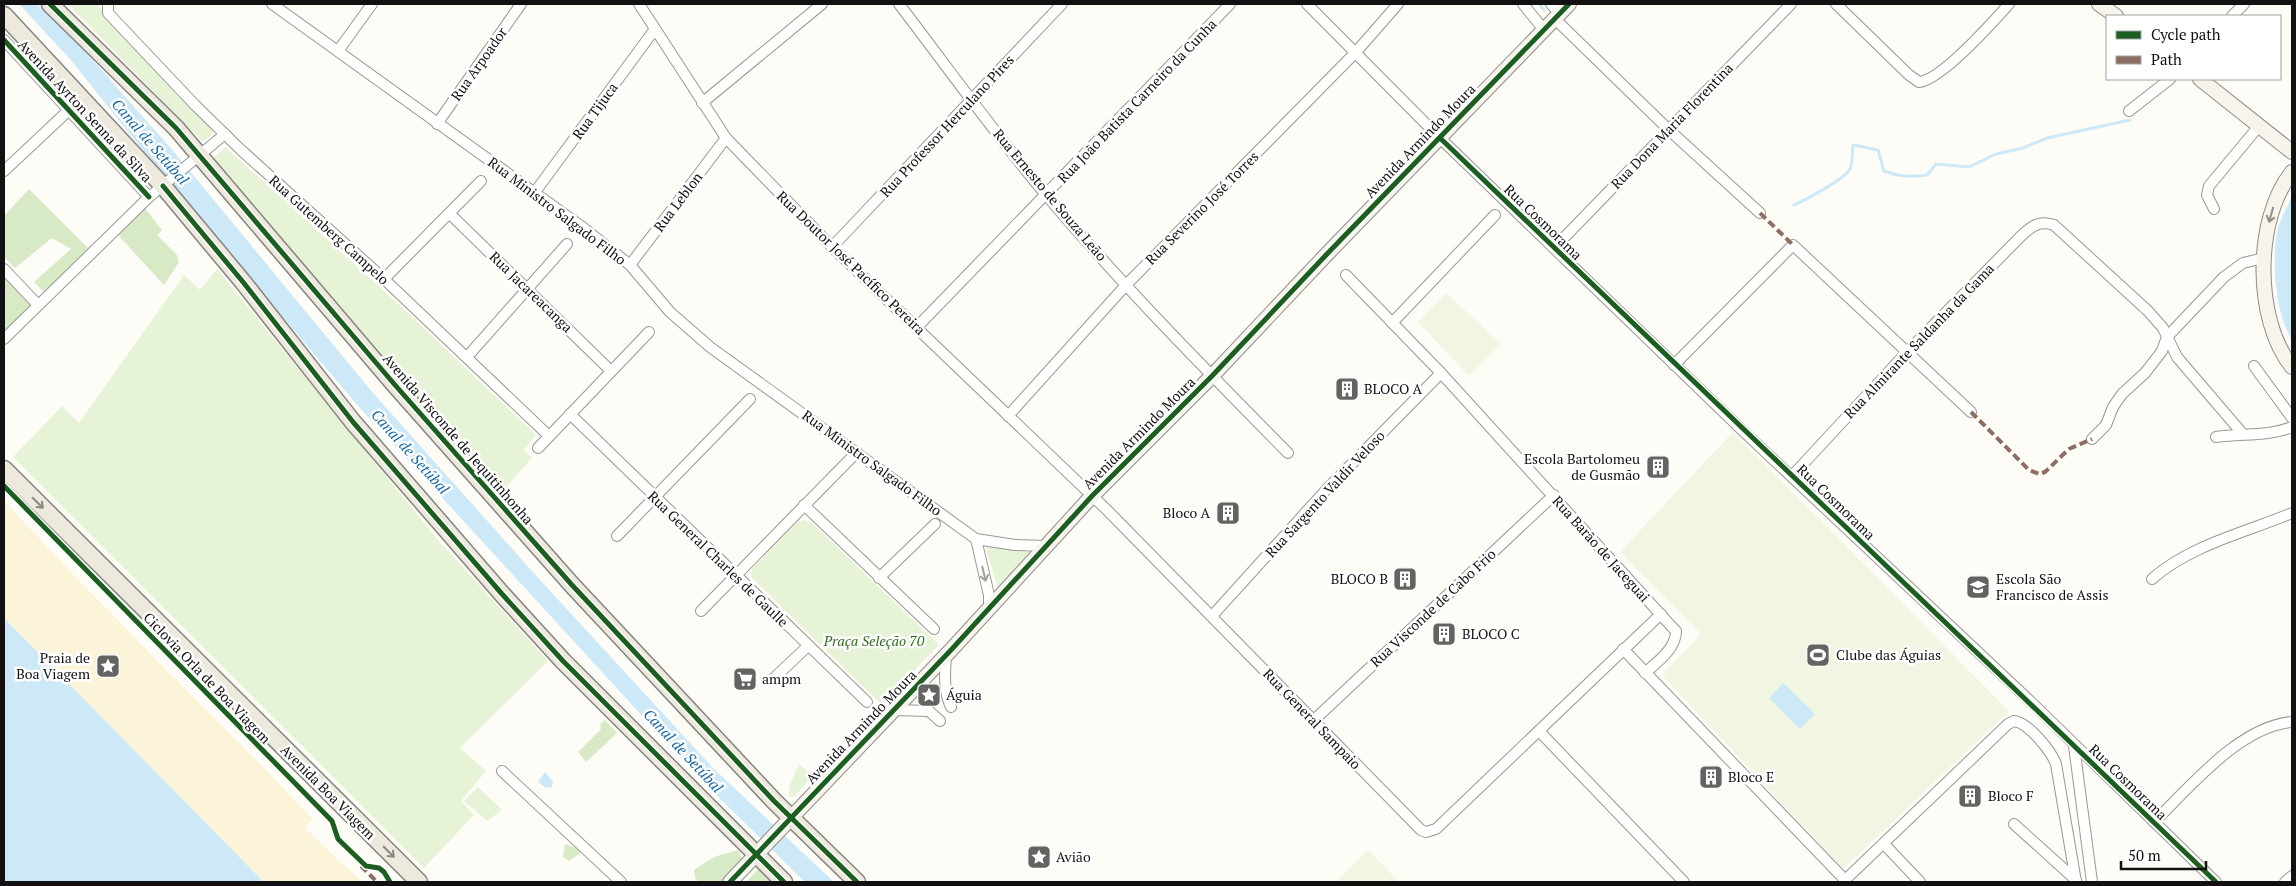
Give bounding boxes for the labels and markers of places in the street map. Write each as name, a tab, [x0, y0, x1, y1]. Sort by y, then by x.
building icon: BLOCO A	[1334, 376, 1360, 402]
place label: BLOCO A	[1364, 379, 1422, 398]
place label: Escola Bartolomeu de Gusmão	[1524, 449, 1640, 484]
building icon: Escola Bartolomeu de Gusmão	[1645, 454, 1671, 480]
building icon: Bloco A	[1215, 500, 1241, 526]
place label: Bloco A	[1163, 503, 1210, 522]
building icon: BLOCO B	[1392, 566, 1418, 592]
place label: BLOCO B	[1331, 569, 1388, 588]
place label: Escola São Francisco de Assis	[1996, 569, 2109, 604]
school or university icon: Escola São Francisco de Assis	[1965, 574, 1991, 600]
building icon: BLOCO C	[1431, 621, 1457, 647]
place label: BLOCO C	[1462, 624, 1520, 643]
sports icon: Clube das Águias	[1805, 642, 1831, 668]
place label: Clube das Águias	[1836, 645, 1941, 664]
place label: Praia de Boa Viagem	[16, 648, 90, 683]
place icon: Praia de Boa Viagem	[95, 653, 121, 679]
supermarket icon: ampm	[732, 666, 758, 692]
place label: ampm	[762, 669, 801, 688]
place icon: Águia	[916, 682, 942, 708]
place label: Águia	[946, 685, 982, 704]
building icon: Bloco E	[1698, 764, 1724, 790]
place label: Bloco E	[1728, 767, 1774, 786]
building icon: Bloco F	[1957, 783, 1983, 809]
place label: Bloco F	[1988, 786, 2034, 805]
place icon: Avião	[1026, 844, 1052, 870]
place label: Avião	[1056, 847, 1091, 866]

